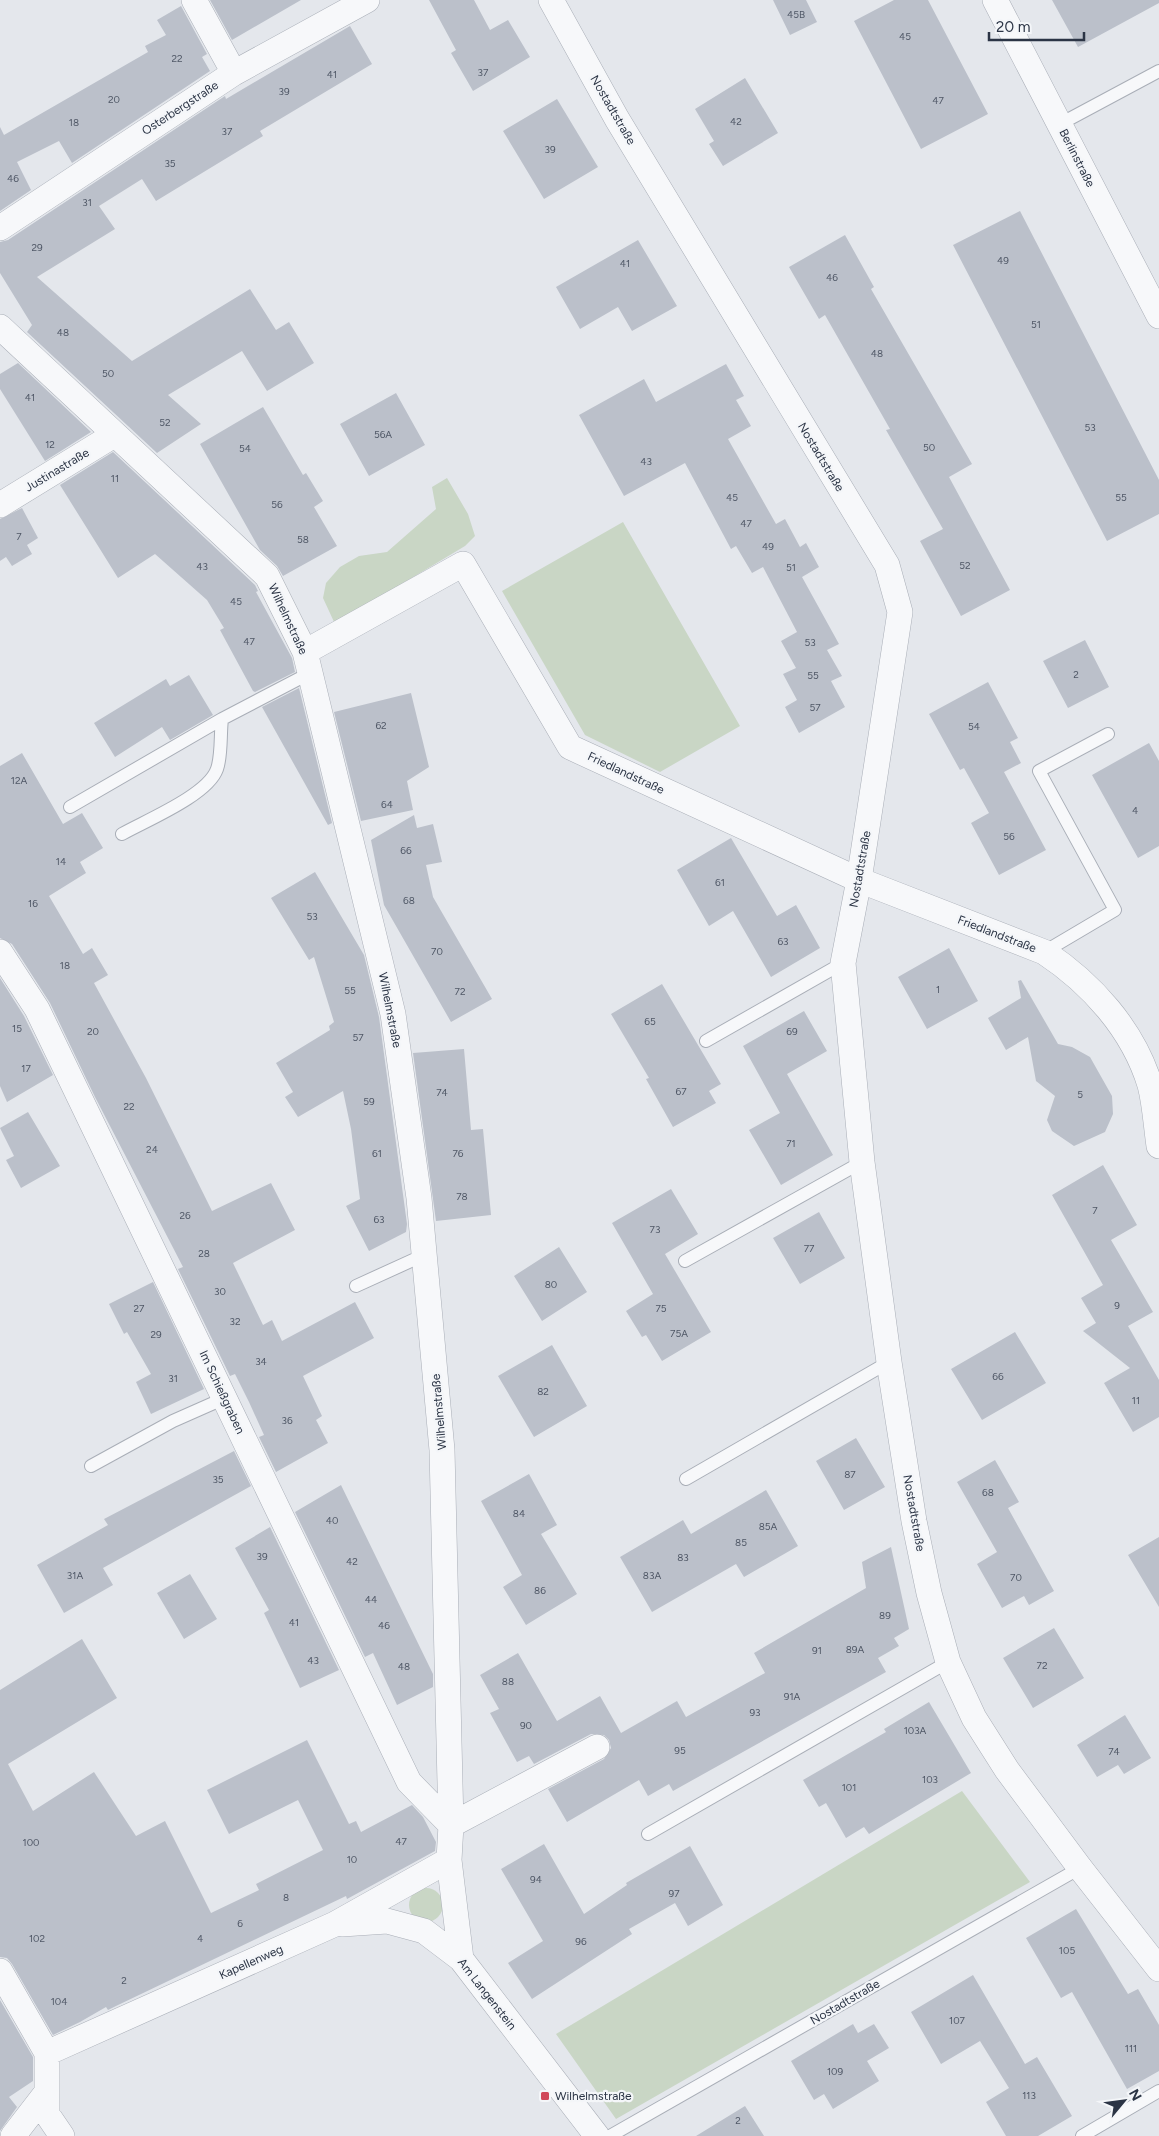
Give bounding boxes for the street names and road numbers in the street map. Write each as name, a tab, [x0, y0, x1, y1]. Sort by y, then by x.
street label: Nostadtstraße	[588, 73, 639, 148]
street label: Osterbergstraße	[139, 78, 221, 138]
street label: Berlinstraße	[1056, 126, 1098, 190]
street label: Nostadtstraße	[795, 420, 847, 494]
street label: Justinastraße	[22, 445, 92, 495]
street label: Wilhelmstraße	[265, 581, 311, 657]
street label: Friedlandstraße	[585, 749, 667, 797]
street label: Nostadtstraße	[846, 829, 874, 908]
street label: Friedlandstraße	[956, 913, 1039, 956]
street label: Wilhelmstraße	[376, 971, 404, 1049]
street label: Im Schießgraben	[197, 1348, 248, 1436]
street label: Wilhelmstraße	[429, 1373, 449, 1451]
street label: Nostadtstraße	[900, 1474, 928, 1553]
street label: Kapellenweg	[217, 1942, 285, 1982]
street label: Am Langenstein	[455, 1955, 519, 2033]
street label: Nostadtstraße	[808, 1976, 883, 2027]

